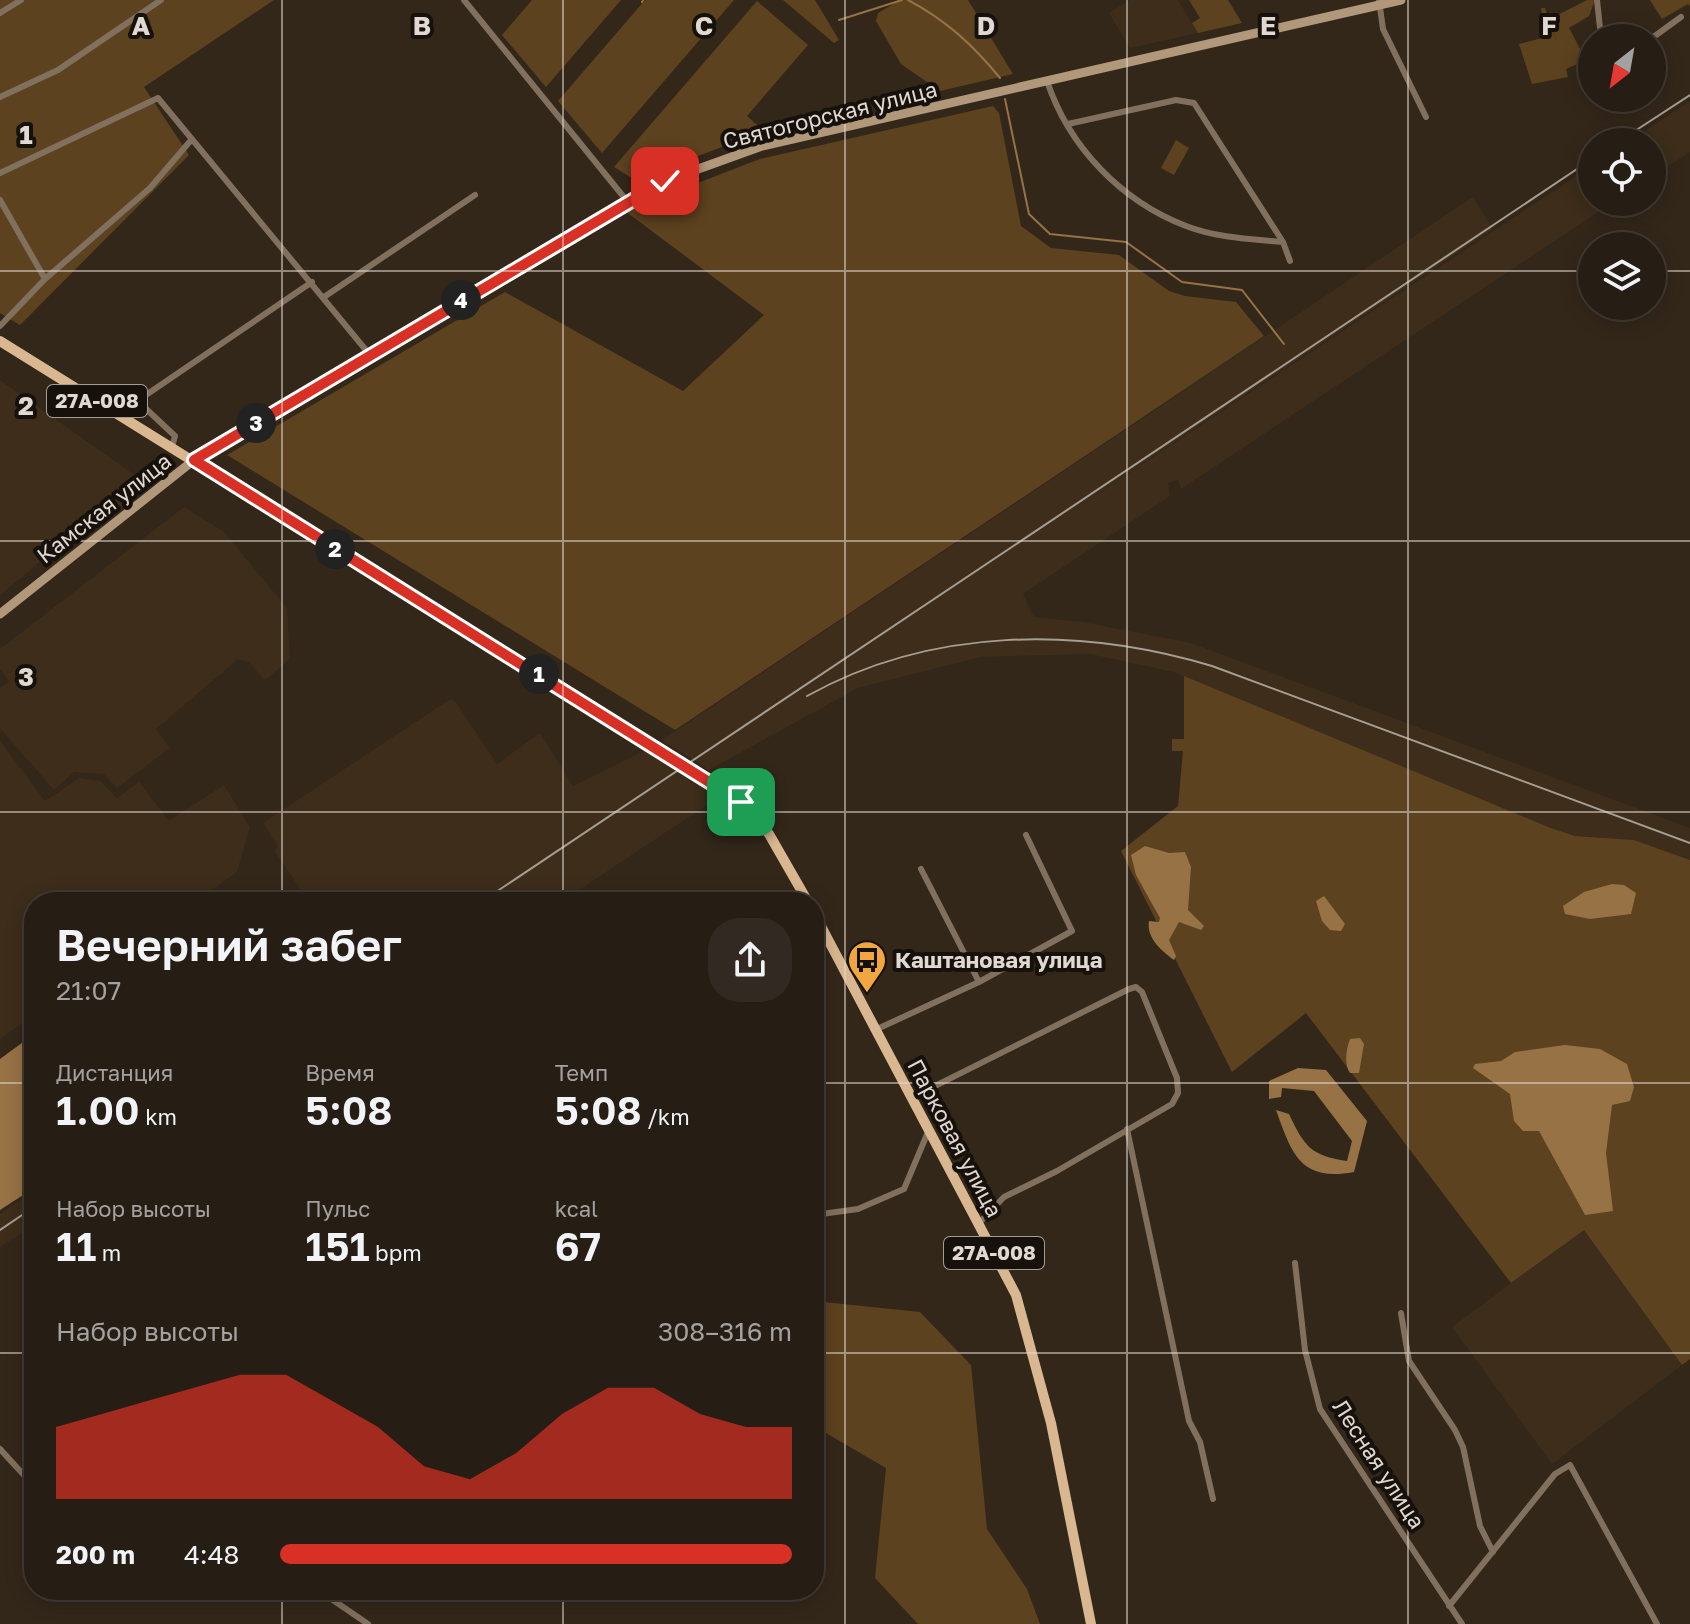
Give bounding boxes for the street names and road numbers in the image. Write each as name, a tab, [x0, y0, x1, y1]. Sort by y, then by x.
street label: Святогорская улица	[720, 75, 940, 154]
road number: 27А-008	[47, 385, 147, 417]
street label: Камская улица	[31, 447, 176, 568]
street label: Парковая улица	[902, 1054, 1008, 1221]
road number: 27А-008	[944, 1237, 1044, 1269]
street label: Лесная улица	[1328, 1394, 1431, 1533]

